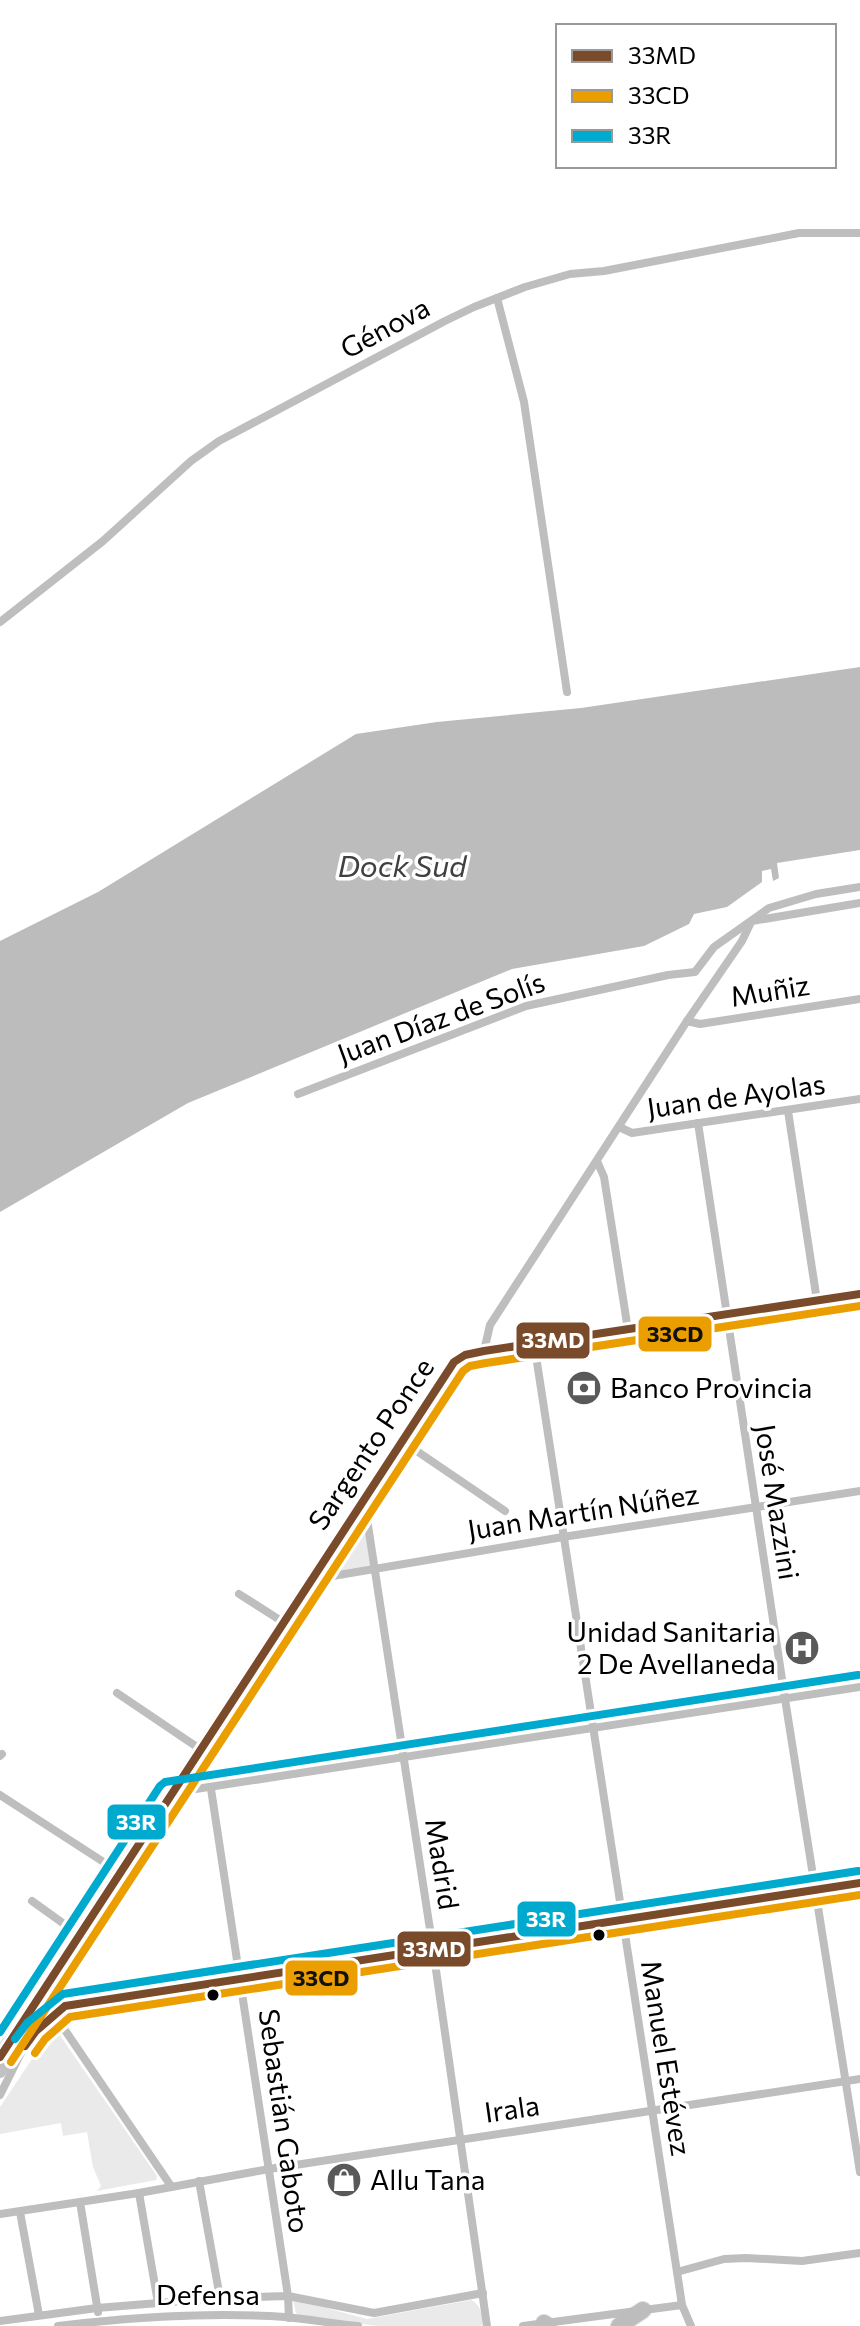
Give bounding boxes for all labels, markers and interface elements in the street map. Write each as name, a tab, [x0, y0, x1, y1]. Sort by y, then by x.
legend	[556, 24, 836, 168]
text: 33MD	[628, 40, 696, 69]
text: 33CD	[628, 80, 689, 109]
text: 33R	[628, 120, 671, 149]
street label: Génova	[334, 289, 435, 365]
water label: Dock Sud	[338, 846, 468, 883]
street label: Juan Díaz de Solís	[332, 964, 549, 1070]
street label: Muñiz	[728, 967, 812, 1013]
street label: Juan de Ayolas	[645, 1066, 827, 1124]
line badge: 33CD	[637, 1315, 713, 1353]
text: 33CD	[647, 1320, 703, 1347]
line badge: 33MD	[515, 1321, 591, 1360]
text: 33MD	[522, 1326, 584, 1353]
street label: Sargento Ponce	[300, 1351, 440, 1536]
bank icon: Banco Provincia	[565, 1369, 603, 1407]
place label: Banco Provincia	[610, 1370, 813, 1404]
street label: José Mazzini	[749, 1422, 807, 1582]
street label: Juan Martín Núñez	[465, 1476, 701, 1546]
place label: Unidad Sanitaria 2 De Avellaneda	[567, 1614, 776, 1680]
hospital icon: Unidad Sanitaria 2 De Avellaneda	[783, 1629, 821, 1667]
line badge: 33R	[106, 1803, 167, 1841]
text: 33R	[116, 1808, 156, 1835]
street label: Madrid	[419, 1816, 467, 1912]
line badge: 33R	[516, 1900, 577, 1938]
text: 33R	[526, 1905, 566, 1932]
unlabelled marker	[591, 1927, 607, 1943]
line badge: 33MD	[396, 1930, 472, 1968]
text: 33MD	[403, 1935, 465, 1962]
street label: Manuel Estévez	[635, 1958, 699, 2158]
line badge: 33CD	[284, 1959, 359, 1997]
text: 33CD	[293, 1964, 349, 1991]
unlabelled marker	[205, 1987, 221, 2003]
street label: Sebastián Gaboto	[252, 2007, 318, 2235]
street label: Irala	[482, 2087, 542, 2129]
shop icon: Allu Tana	[325, 2161, 363, 2199]
place label: Allu Tana	[370, 2162, 485, 2196]
street label: Defensa	[156, 2277, 260, 2311]

